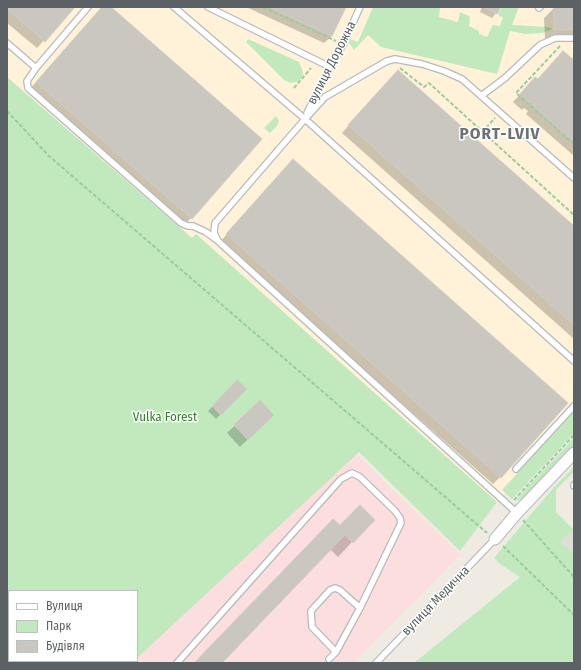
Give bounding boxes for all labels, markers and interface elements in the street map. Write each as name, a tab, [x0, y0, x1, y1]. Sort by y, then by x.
street label: вулиця Дорожна	[304, 19, 360, 107]
district label: PORT-LVIV	[460, 124, 540, 144]
park label: Vulka Forest	[133, 409, 197, 425]
street label: вулиця Медична	[399, 563, 473, 639]
legend	[8, 590, 138, 662]
text: Вулиця	[46, 599, 83, 613]
text: Парк	[46, 619, 71, 633]
text: Будівля	[46, 639, 85, 653]

